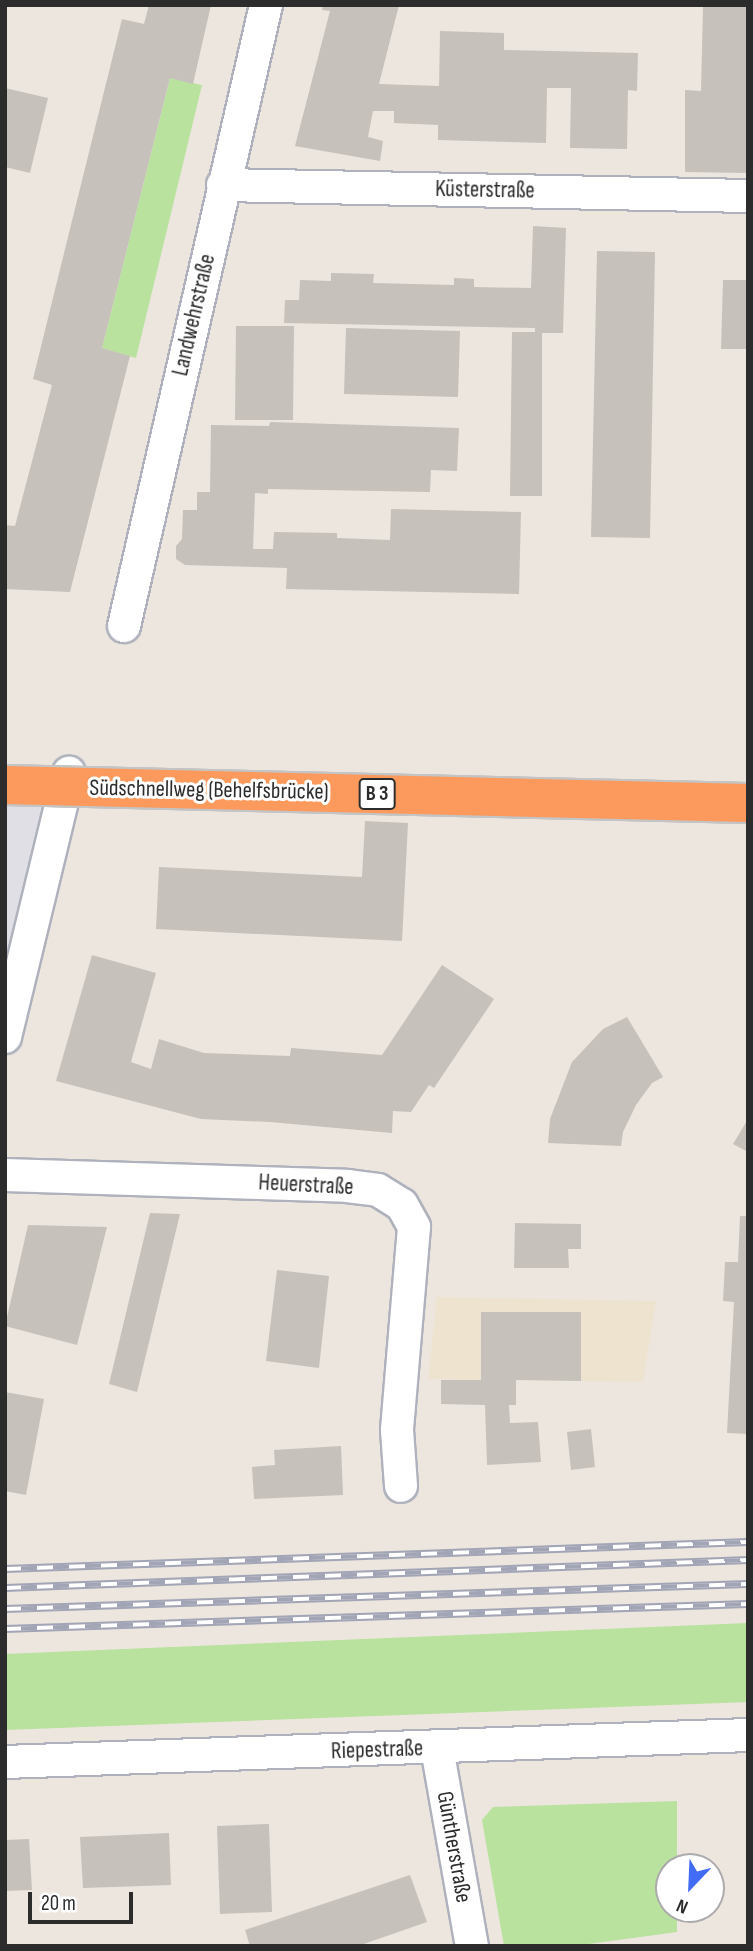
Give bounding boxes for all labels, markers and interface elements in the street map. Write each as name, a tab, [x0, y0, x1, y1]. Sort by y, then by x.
street label: Küsterstraße	[435, 175, 535, 205]
street label: Landwehrstraße	[167, 251, 221, 379]
street label: Südschnellweg (Behelfsbrücke)	[89, 774, 329, 806]
road number: B 3	[358, 776, 396, 812]
street label: Heuerstraße	[258, 1169, 354, 1201]
street label: Riepestraße	[330, 1735, 424, 1765]
street label: Güntherstraße	[431, 1789, 477, 1905]
north arrow	[655, 1853, 725, 1923]
scale bar	[32, 1878, 136, 1922]
text: 20 m	[41, 1891, 76, 1916]
text: N	[673, 1893, 692, 1919]

